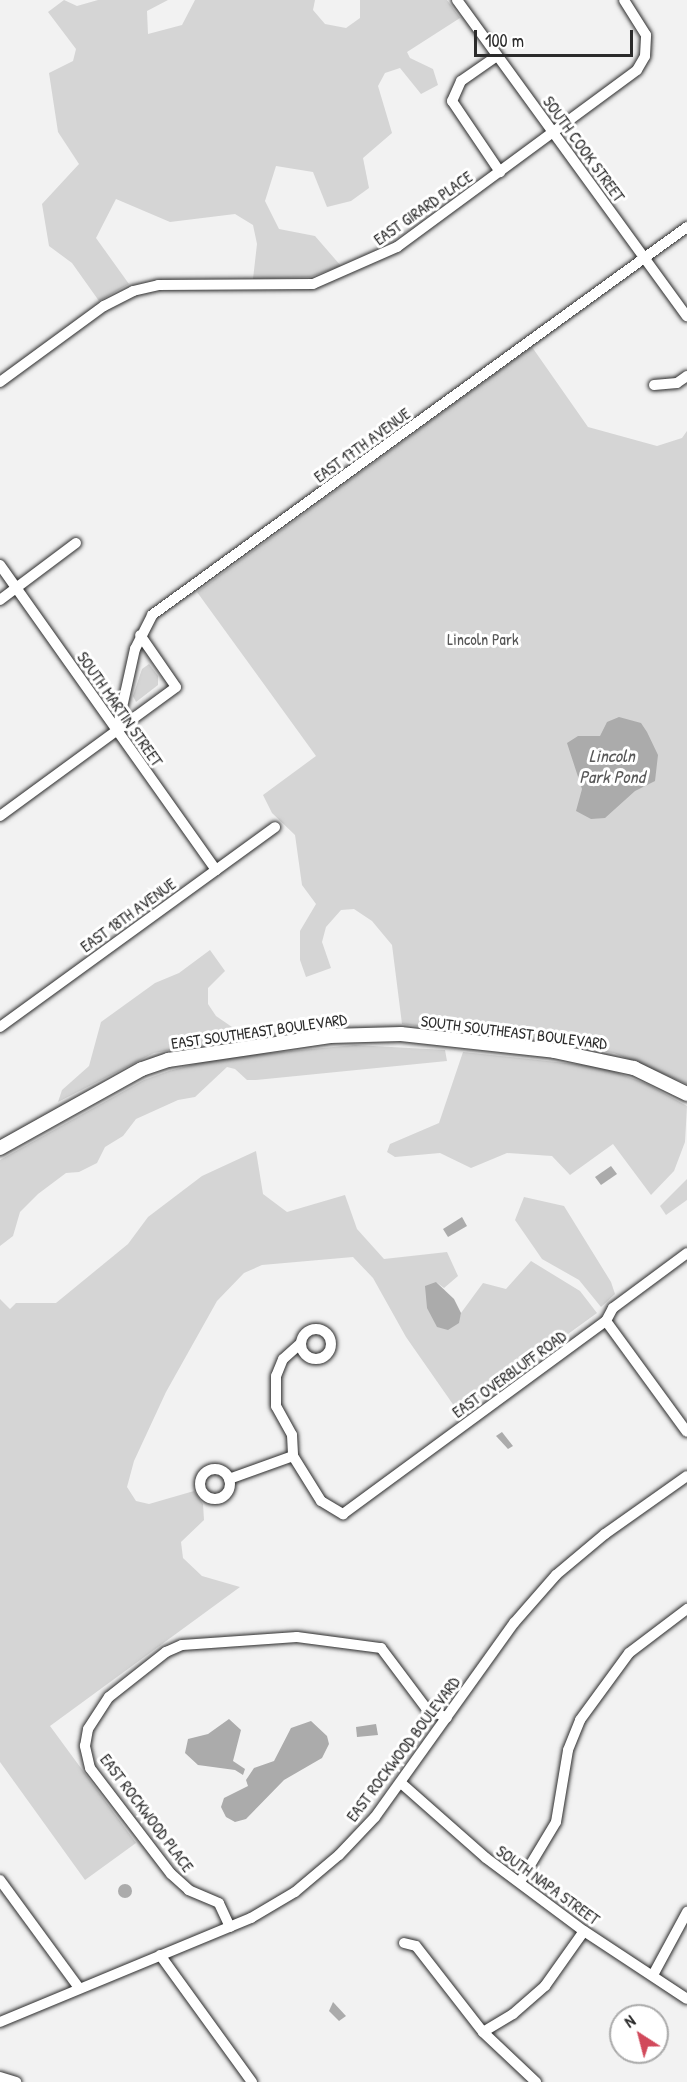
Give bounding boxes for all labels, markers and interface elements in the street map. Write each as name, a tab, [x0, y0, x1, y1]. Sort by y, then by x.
scale bar	[477, 18, 636, 56]
text: 100 m	[485, 28, 524, 53]
street label: SOUTH COOK STREET	[539, 92, 629, 206]
street label: EAST GIRARD PLACE	[370, 167, 476, 249]
street label: EAST 17TH AVENUE	[310, 404, 414, 486]
park label: Lincoln Park	[447, 629, 519, 649]
street label: SOUTH MARTIN STREET	[73, 648, 167, 770]
water label: Lincoln Park Pond	[579, 746, 645, 789]
street label: EAST 18TH AVENUE	[77, 874, 179, 956]
street label: EAST SOUTHEAST BOULEVARD	[170, 1009, 348, 1053]
street label: SOUTH SOUTHEAST BOULEVARD	[420, 1011, 608, 1053]
street label: EAST OVERBLUFF ROAD	[448, 1326, 570, 1422]
street label: EAST ROCKWOOD BOULEVARD	[342, 1673, 464, 1825]
street label: EAST ROCKWOOD PLACE	[96, 1750, 198, 1876]
street label: SOUTH NAPA STREET	[493, 1841, 603, 1929]
north arrow	[609, 2004, 669, 2064]
text: N	[620, 2010, 639, 2032]

